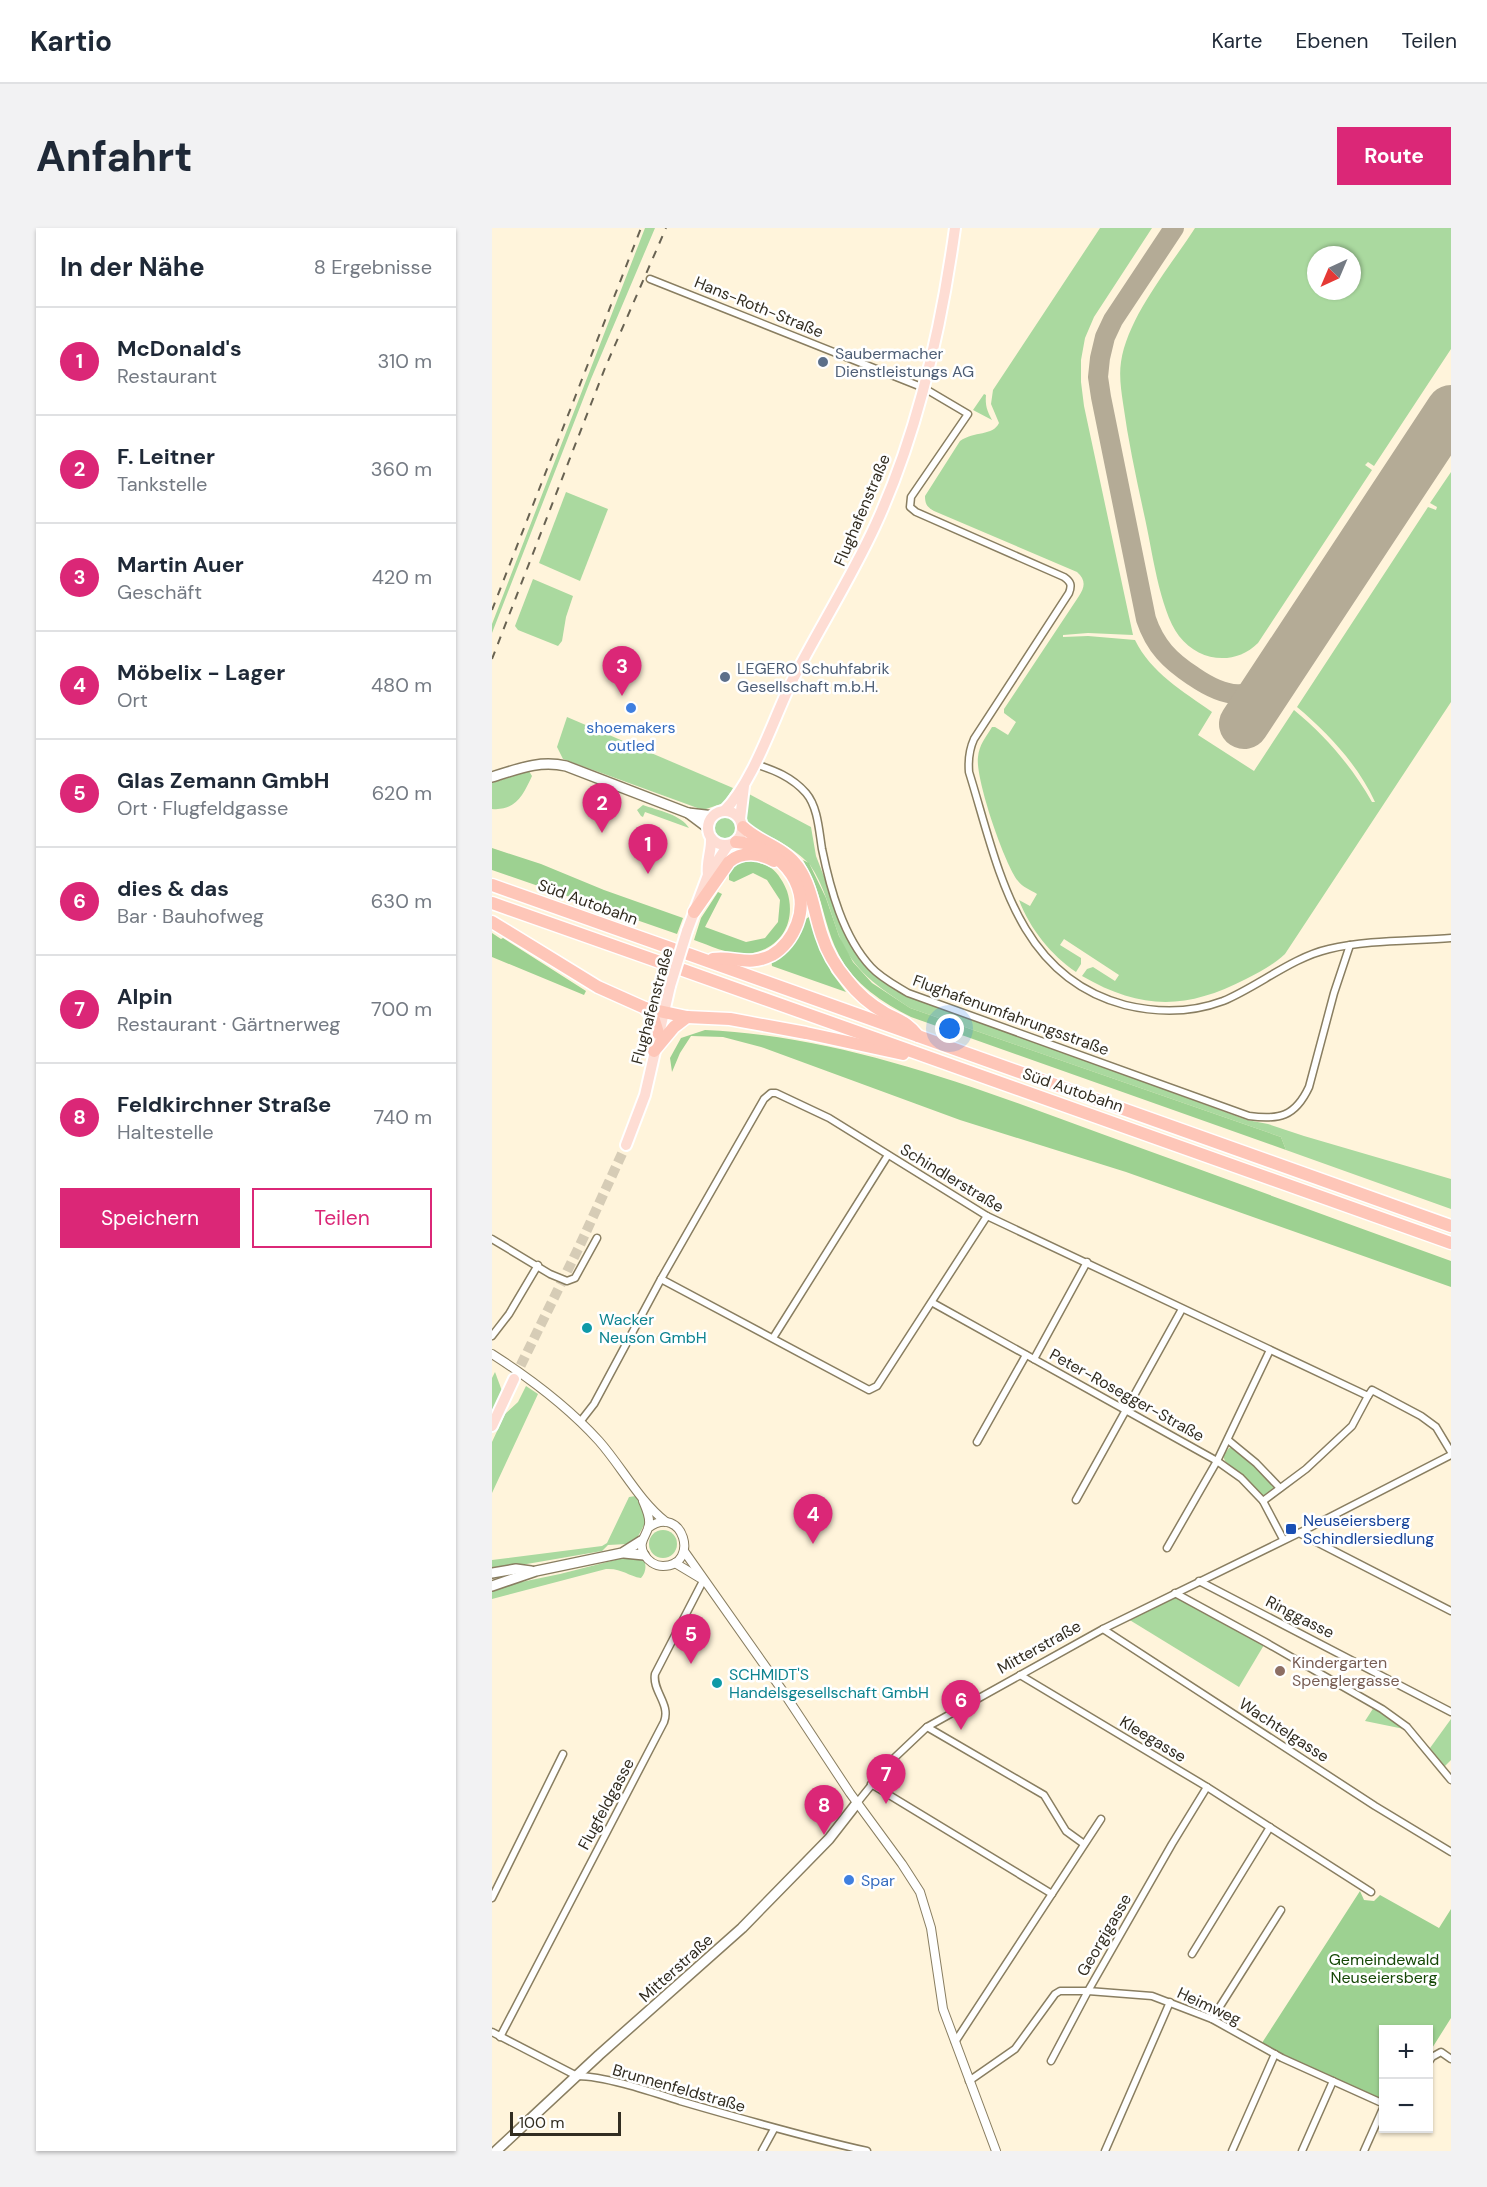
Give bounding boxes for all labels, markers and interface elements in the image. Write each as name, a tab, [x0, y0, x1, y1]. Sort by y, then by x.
text: Kartio	[30, 23, 112, 60]
text: Karte	[1212, 27, 1262, 55]
text: Ebenen	[1295, 27, 1368, 55]
text: Teilen	[1401, 27, 1457, 55]
button: Route	[1337, 127, 1451, 185]
text: Anfahrt	[36, 129, 192, 184]
north arrow	[1307, 246, 1361, 300]
text: In der Nähe	[60, 250, 205, 284]
text: 8 Ergebnisse	[314, 254, 432, 280]
street label: Hans-Roth-Straße	[691, 272, 827, 342]
text: McDonald's	[117, 334, 242, 363]
place label: Saubermacher Dienstleistungs AG	[835, 343, 974, 382]
text: 1	[76, 348, 83, 374]
text: 310 m	[377, 348, 432, 374]
marker: Saubermacher Dienstleistungs AG	[816, 355, 830, 369]
text: Restaurant	[117, 363, 217, 389]
text: F. Leitner	[117, 442, 215, 471]
street label: Flughafenstraße	[829, 451, 895, 569]
text: 2	[74, 456, 85, 482]
text: 360 m	[371, 456, 432, 482]
text: Tankstelle	[117, 471, 207, 497]
text: Martin Auer	[117, 550, 244, 579]
text: 3	[73, 564, 86, 590]
text: 420 m	[372, 564, 432, 590]
text: Geschäft	[117, 579, 202, 605]
pin: 3	[602, 646, 642, 696]
text: Möbelix - Lager	[117, 658, 285, 687]
place label: LEGERO Schuhfabrik Gesellschaft m.b.H.	[737, 658, 889, 697]
marker: LEGERO Schuhfabrik Gesellschaft m.b.H.	[718, 670, 732, 684]
text: 4	[73, 672, 86, 698]
text: 480 m	[371, 672, 432, 698]
text: Ort	[117, 687, 148, 713]
marker: shoemakers outled	[624, 701, 638, 715]
place label: shoemakers outled	[586, 717, 676, 756]
text: Glas Zemann GmbH	[117, 766, 330, 795]
text: 5	[73, 780, 86, 806]
text: 620 m	[372, 780, 432, 806]
pin: 2	[582, 784, 622, 833]
text: Ort · Flugfeldgasse	[117, 795, 288, 821]
pin: 1	[628, 824, 668, 874]
text: dies & das	[117, 874, 229, 903]
street label: Süd Autobahn	[535, 874, 641, 930]
text: 6	[73, 888, 86, 914]
text: 630 m	[371, 888, 432, 914]
text: Bar · Bauhofweg	[117, 903, 264, 929]
street label: Flughafenstraße	[626, 946, 678, 1066]
street label: Flughafenumfahrungsstraße	[910, 970, 1112, 1060]
text: Alpin	[117, 982, 172, 1011]
text: 7	[74, 996, 85, 1022]
text: 700 m	[371, 996, 432, 1022]
text: Restaurant · Gärtnerweg	[117, 1011, 340, 1037]
your location	[935, 1014, 964, 1043]
street label: Süd Autobahn	[1020, 1063, 1126, 1117]
text: Feldkirchner Straße	[117, 1090, 331, 1119]
text: 8	[73, 1104, 86, 1130]
text: 740 m	[374, 1104, 432, 1130]
text: Haltestelle	[117, 1119, 214, 1145]
street label: Schindlerstraße	[896, 1139, 1008, 1217]
button: Speichern	[60, 1188, 240, 1248]
button: Teilen	[252, 1188, 432, 1248]
place label: Wacker Neuson GmbH	[599, 1309, 707, 1348]
marker: Wacker Neuson GmbH	[580, 1321, 594, 1335]
street label: Peter-Rosegger-Straße	[1046, 1344, 1208, 1446]
pin: 4	[794, 1494, 832, 1544]
place label: Neuseiersberg Schindlersiedlung	[1303, 1510, 1434, 1549]
marker: Neuseiersberg Schindlersiedlung	[1284, 1522, 1298, 1536]
street label: Ringgasse	[1262, 1591, 1338, 1643]
pin: 5	[672, 1614, 710, 1664]
street label: Mitterstraße	[993, 1615, 1085, 1679]
place label: Kindergarten Spenglergasse	[1292, 1652, 1400, 1691]
place label: SCHMIDT'S Handelsgesellschaft GmbH	[729, 1664, 929, 1703]
marker: Kindergarten Spenglergasse	[1273, 1664, 1287, 1678]
marker: SCHMIDT'S Handelsgesellschaft GmbH	[710, 1676, 724, 1690]
pin: 6	[942, 1680, 980, 1730]
street label: Wachtelgasse	[1235, 1693, 1333, 1767]
street label: Kleegasse	[1116, 1711, 1190, 1767]
pin: 7	[866, 1754, 906, 1804]
street label: Flugfeldgasse	[573, 1755, 639, 1853]
pin: 8	[804, 1786, 844, 1835]
place label: Spar	[861, 1870, 895, 1891]
marker: Spar	[842, 1873, 856, 1887]
street label: Georgigasse	[1072, 1890, 1136, 1980]
street label: Mitterstraße	[635, 1929, 717, 2007]
park label: Gemeindewald Neuseiersberg	[1329, 1949, 1439, 1988]
street label: Heimweg	[1174, 1982, 1244, 2030]
map controls	[1379, 2025, 1433, 2133]
button: +	[1379, 2025, 1433, 2079]
street label: Brunnenfeldstraße	[610, 2059, 748, 2117]
button: −	[1379, 2079, 1433, 2133]
scale bar	[510, 2109, 621, 2136]
text: 100 m	[519, 2112, 564, 2133]

